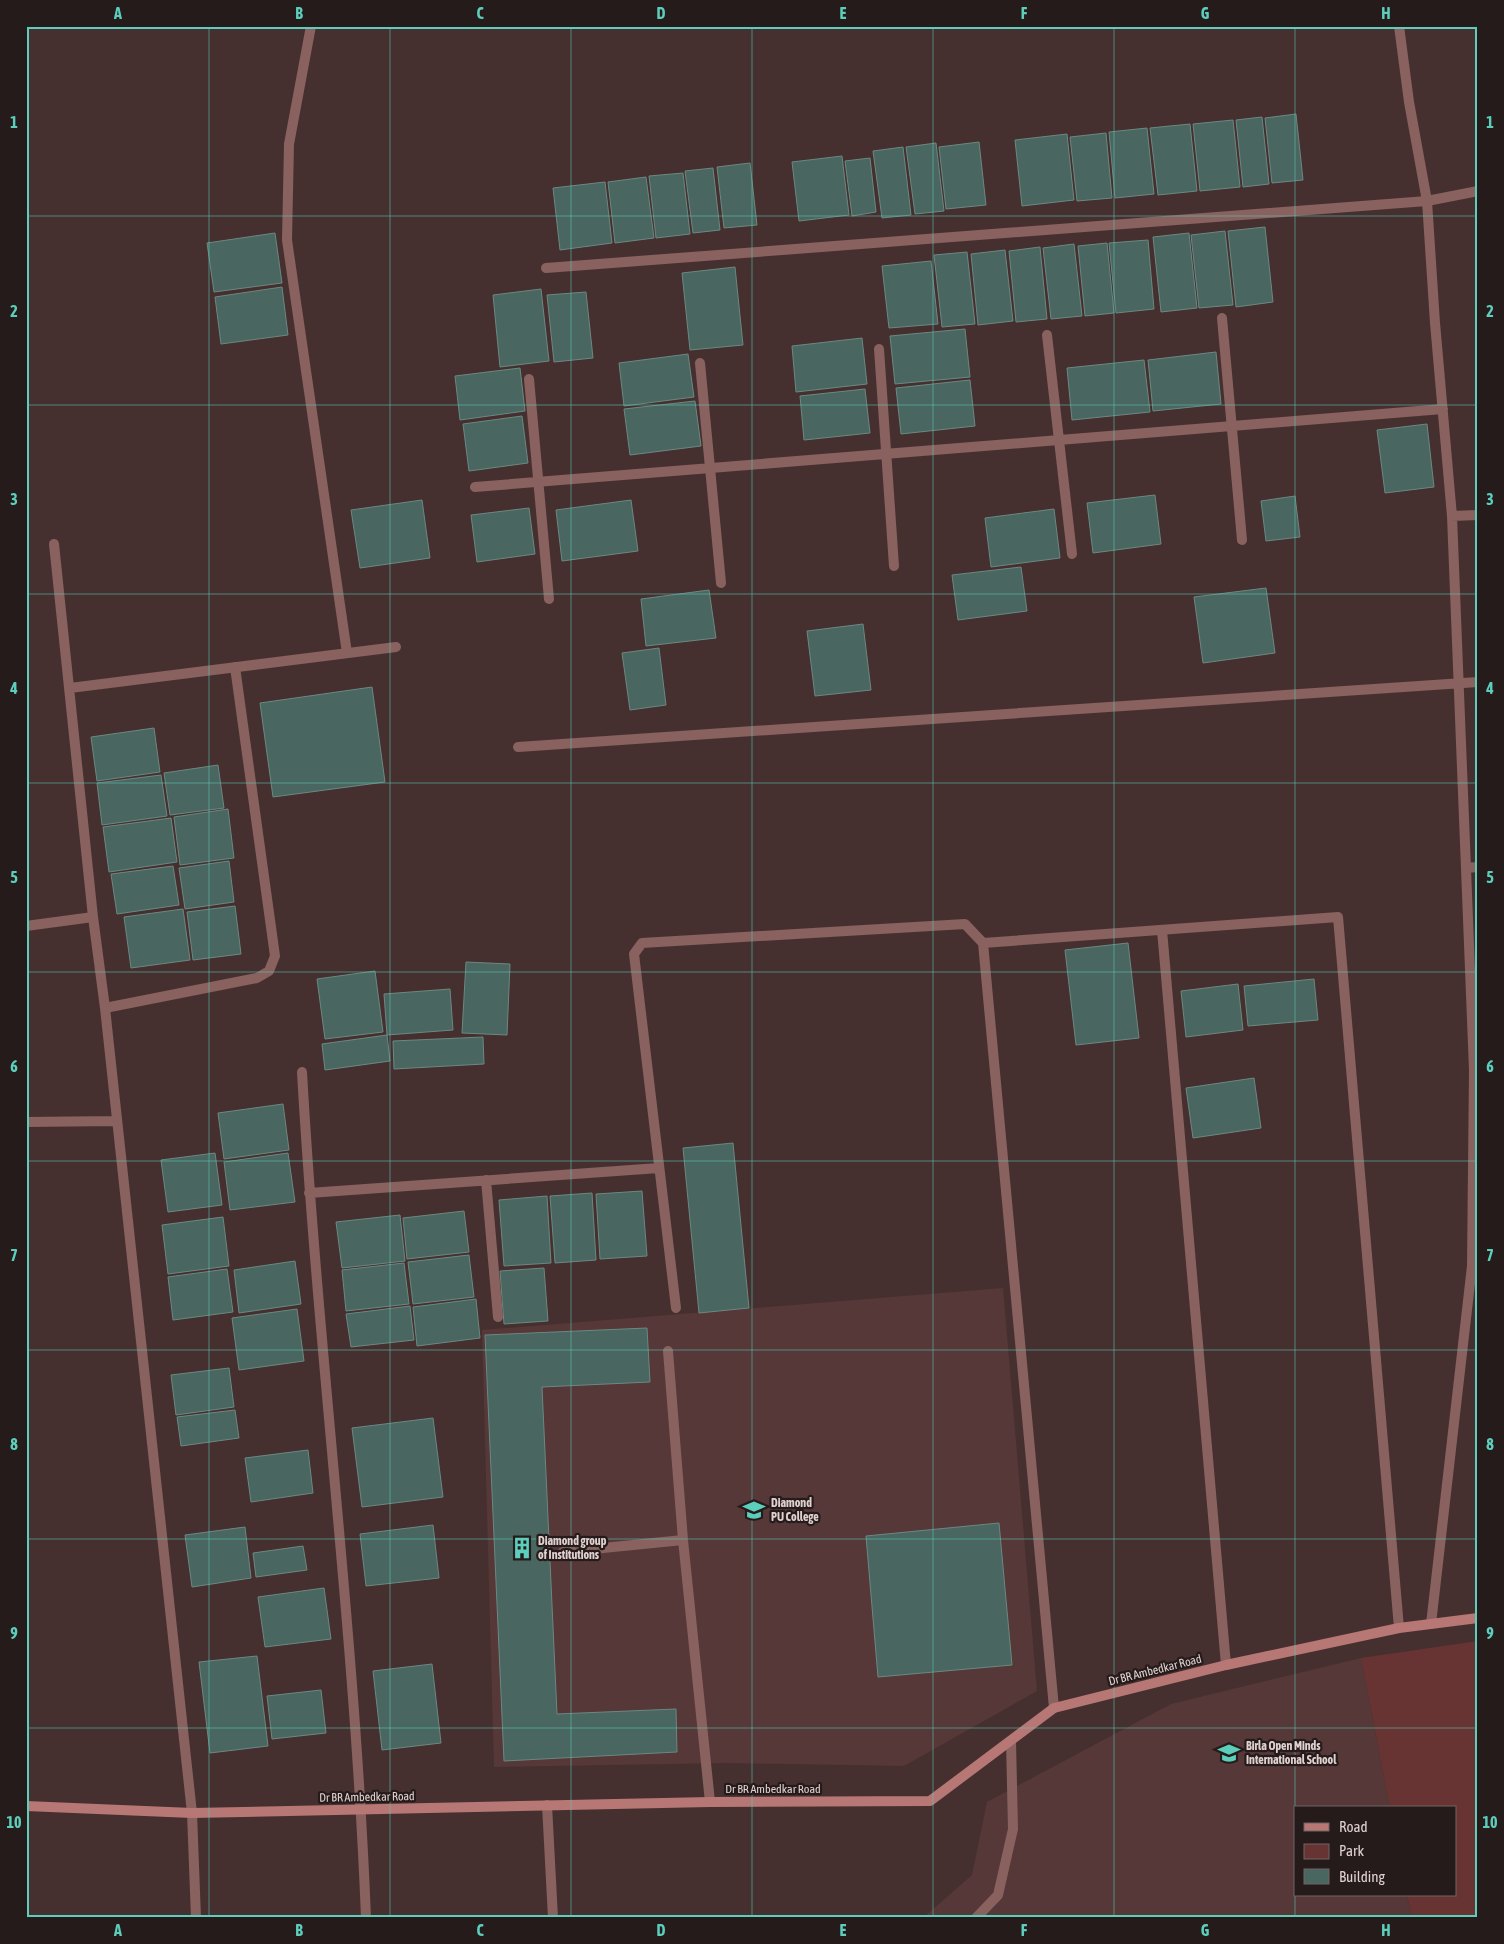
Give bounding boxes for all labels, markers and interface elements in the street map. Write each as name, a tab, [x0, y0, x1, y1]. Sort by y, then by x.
text: A	[113, 4, 122, 22]
text: B	[295, 4, 303, 22]
text: C	[476, 4, 484, 22]
text: D	[657, 4, 666, 22]
text: E	[840, 4, 847, 22]
text: F	[1021, 4, 1028, 22]
text: G	[1201, 4, 1210, 22]
text: H	[1381, 4, 1391, 22]
text: 1	[10, 113, 18, 131]
text: 1	[1486, 113, 1494, 131]
text: 2	[10, 302, 18, 320]
text: 2	[1486, 302, 1494, 320]
text: 3	[10, 490, 18, 508]
text: 3	[1486, 490, 1494, 508]
text: 4	[9, 679, 18, 697]
text: 4	[1485, 679, 1494, 697]
text: 5	[10, 868, 18, 886]
text: 5	[1486, 868, 1494, 886]
text: 6	[10, 1057, 18, 1075]
text: 6	[1486, 1057, 1494, 1075]
text: 7	[10, 1246, 18, 1264]
text: 7	[1486, 1246, 1494, 1264]
text: 8	[10, 1435, 18, 1453]
text: 8	[1486, 1435, 1494, 1453]
place label: Diamond PU College	[771, 1496, 819, 1524]
school or university icon: Diamond PU College	[741, 1497, 767, 1523]
place label: Diamond group of Institutions	[538, 1534, 607, 1562]
building icon: Diamond group of Institutions	[509, 1535, 535, 1561]
text: 9	[10, 1624, 18, 1642]
text: 9	[1486, 1624, 1494, 1642]
street label: Dr BR Ambedkar Road	[1107, 1652, 1203, 1688]
place label: Birla Open Minds International School	[1246, 1739, 1337, 1767]
school or university icon: Birla Open Minds International School	[1216, 1740, 1242, 1766]
street label: Dr BR Ambedkar Road	[725, 1782, 821, 1796]
street label: Dr BR Ambedkar Road	[319, 1789, 415, 1805]
legend	[1294, 1806, 1456, 1896]
text: 10	[6, 1813, 22, 1831]
text: 10	[1482, 1813, 1498, 1831]
text: Road	[1339, 1818, 1368, 1835]
text: Park	[1339, 1842, 1364, 1859]
text: Building	[1339, 1868, 1385, 1885]
text: A	[113, 1921, 122, 1939]
text: B	[295, 1921, 303, 1939]
text: C	[476, 1921, 484, 1939]
text: D	[657, 1921, 666, 1939]
text: E	[840, 1921, 847, 1939]
text: F	[1021, 1921, 1028, 1939]
text: G	[1201, 1921, 1210, 1939]
text: H	[1381, 1921, 1391, 1939]

